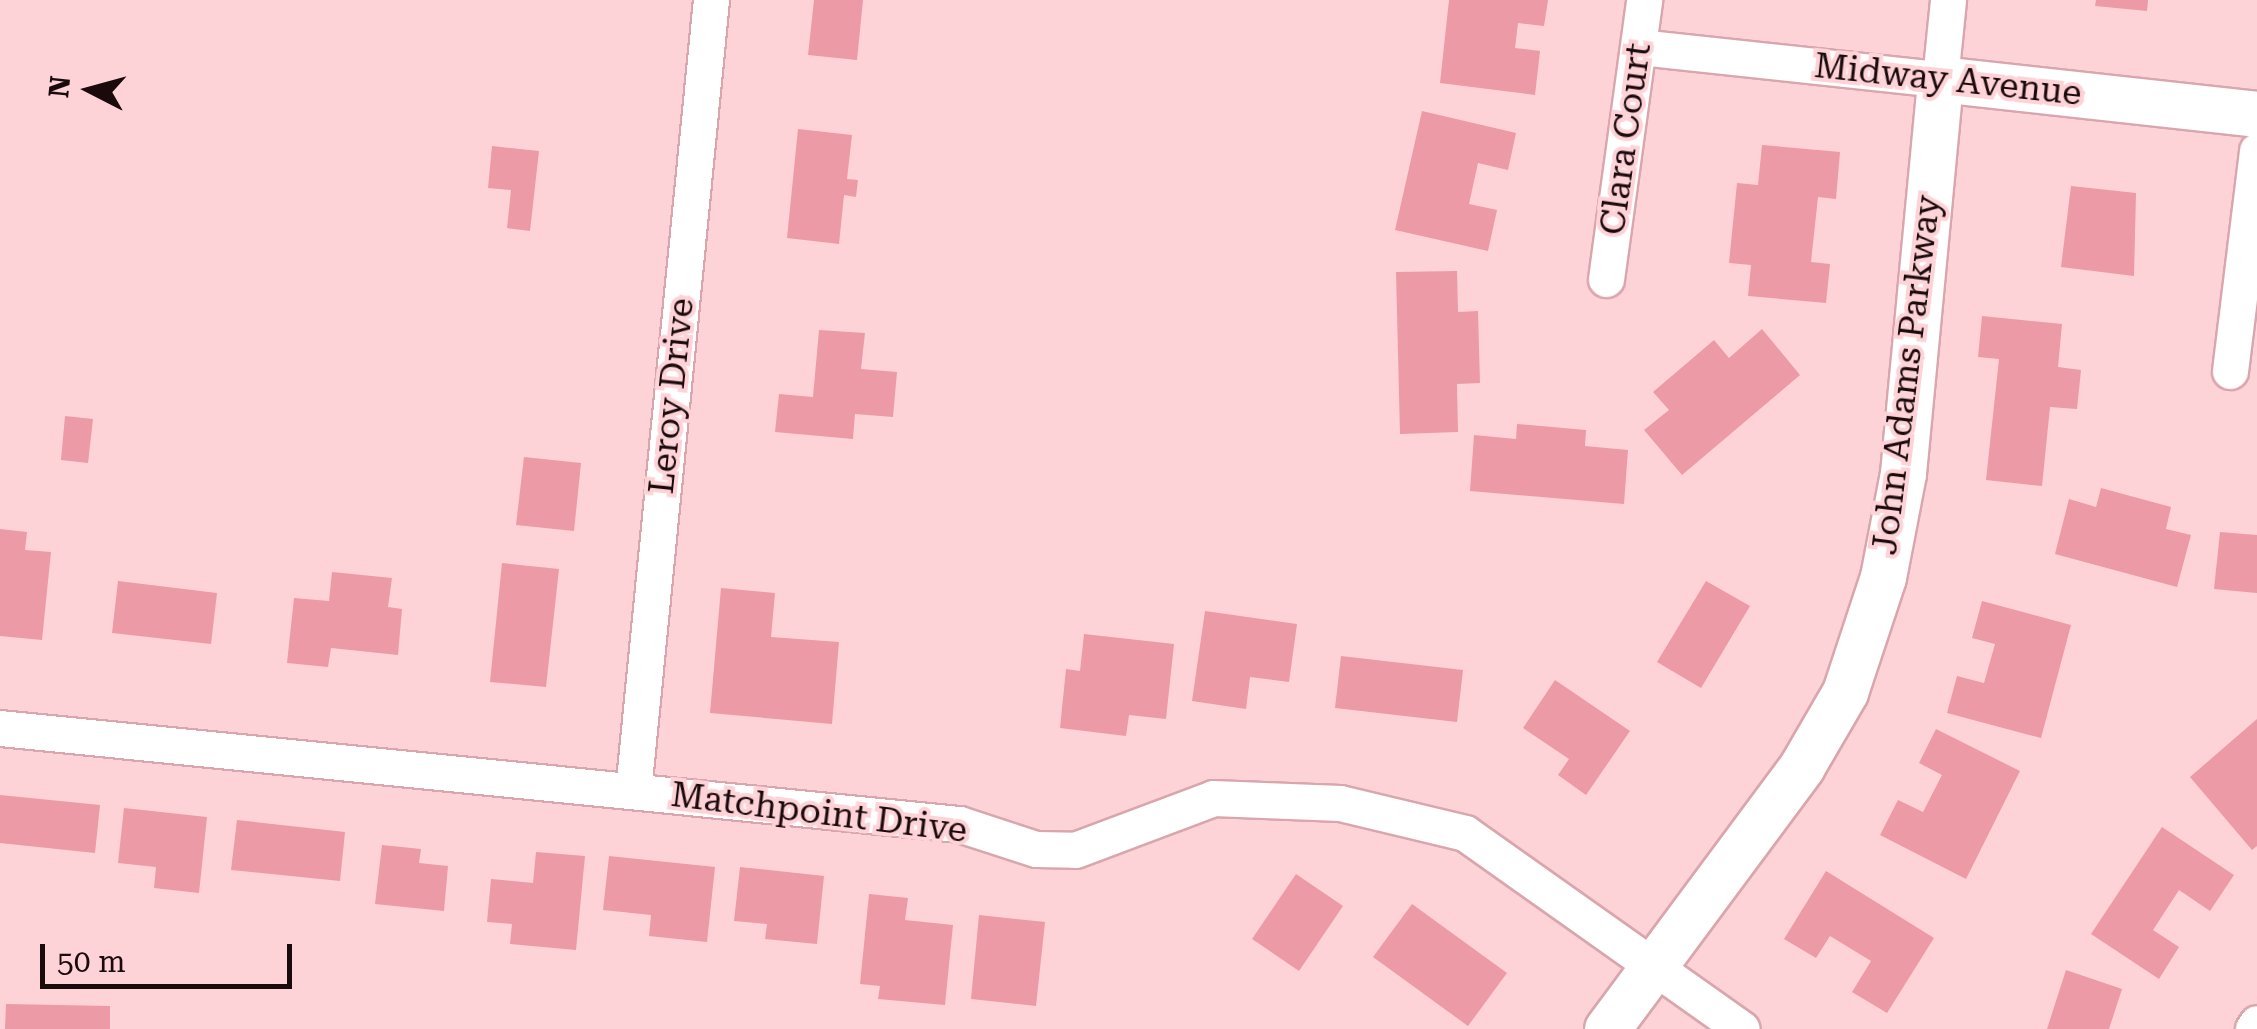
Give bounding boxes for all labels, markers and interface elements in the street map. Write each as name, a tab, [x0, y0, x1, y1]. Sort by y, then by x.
north arrow	[40, 40, 140, 140]
street label: Clara Court	[1592, 40, 1660, 238]
street label: Midway Avenue	[1812, 45, 2084, 115]
text: N	[42, 74, 77, 99]
street label: John Adams Parkway	[1864, 193, 1950, 557]
street label: Leroy Drive	[641, 296, 703, 496]
street label: Matchpoint Drive	[669, 774, 969, 852]
scale bar	[45, 924, 298, 986]
text: 50 m	[57, 944, 126, 979]

